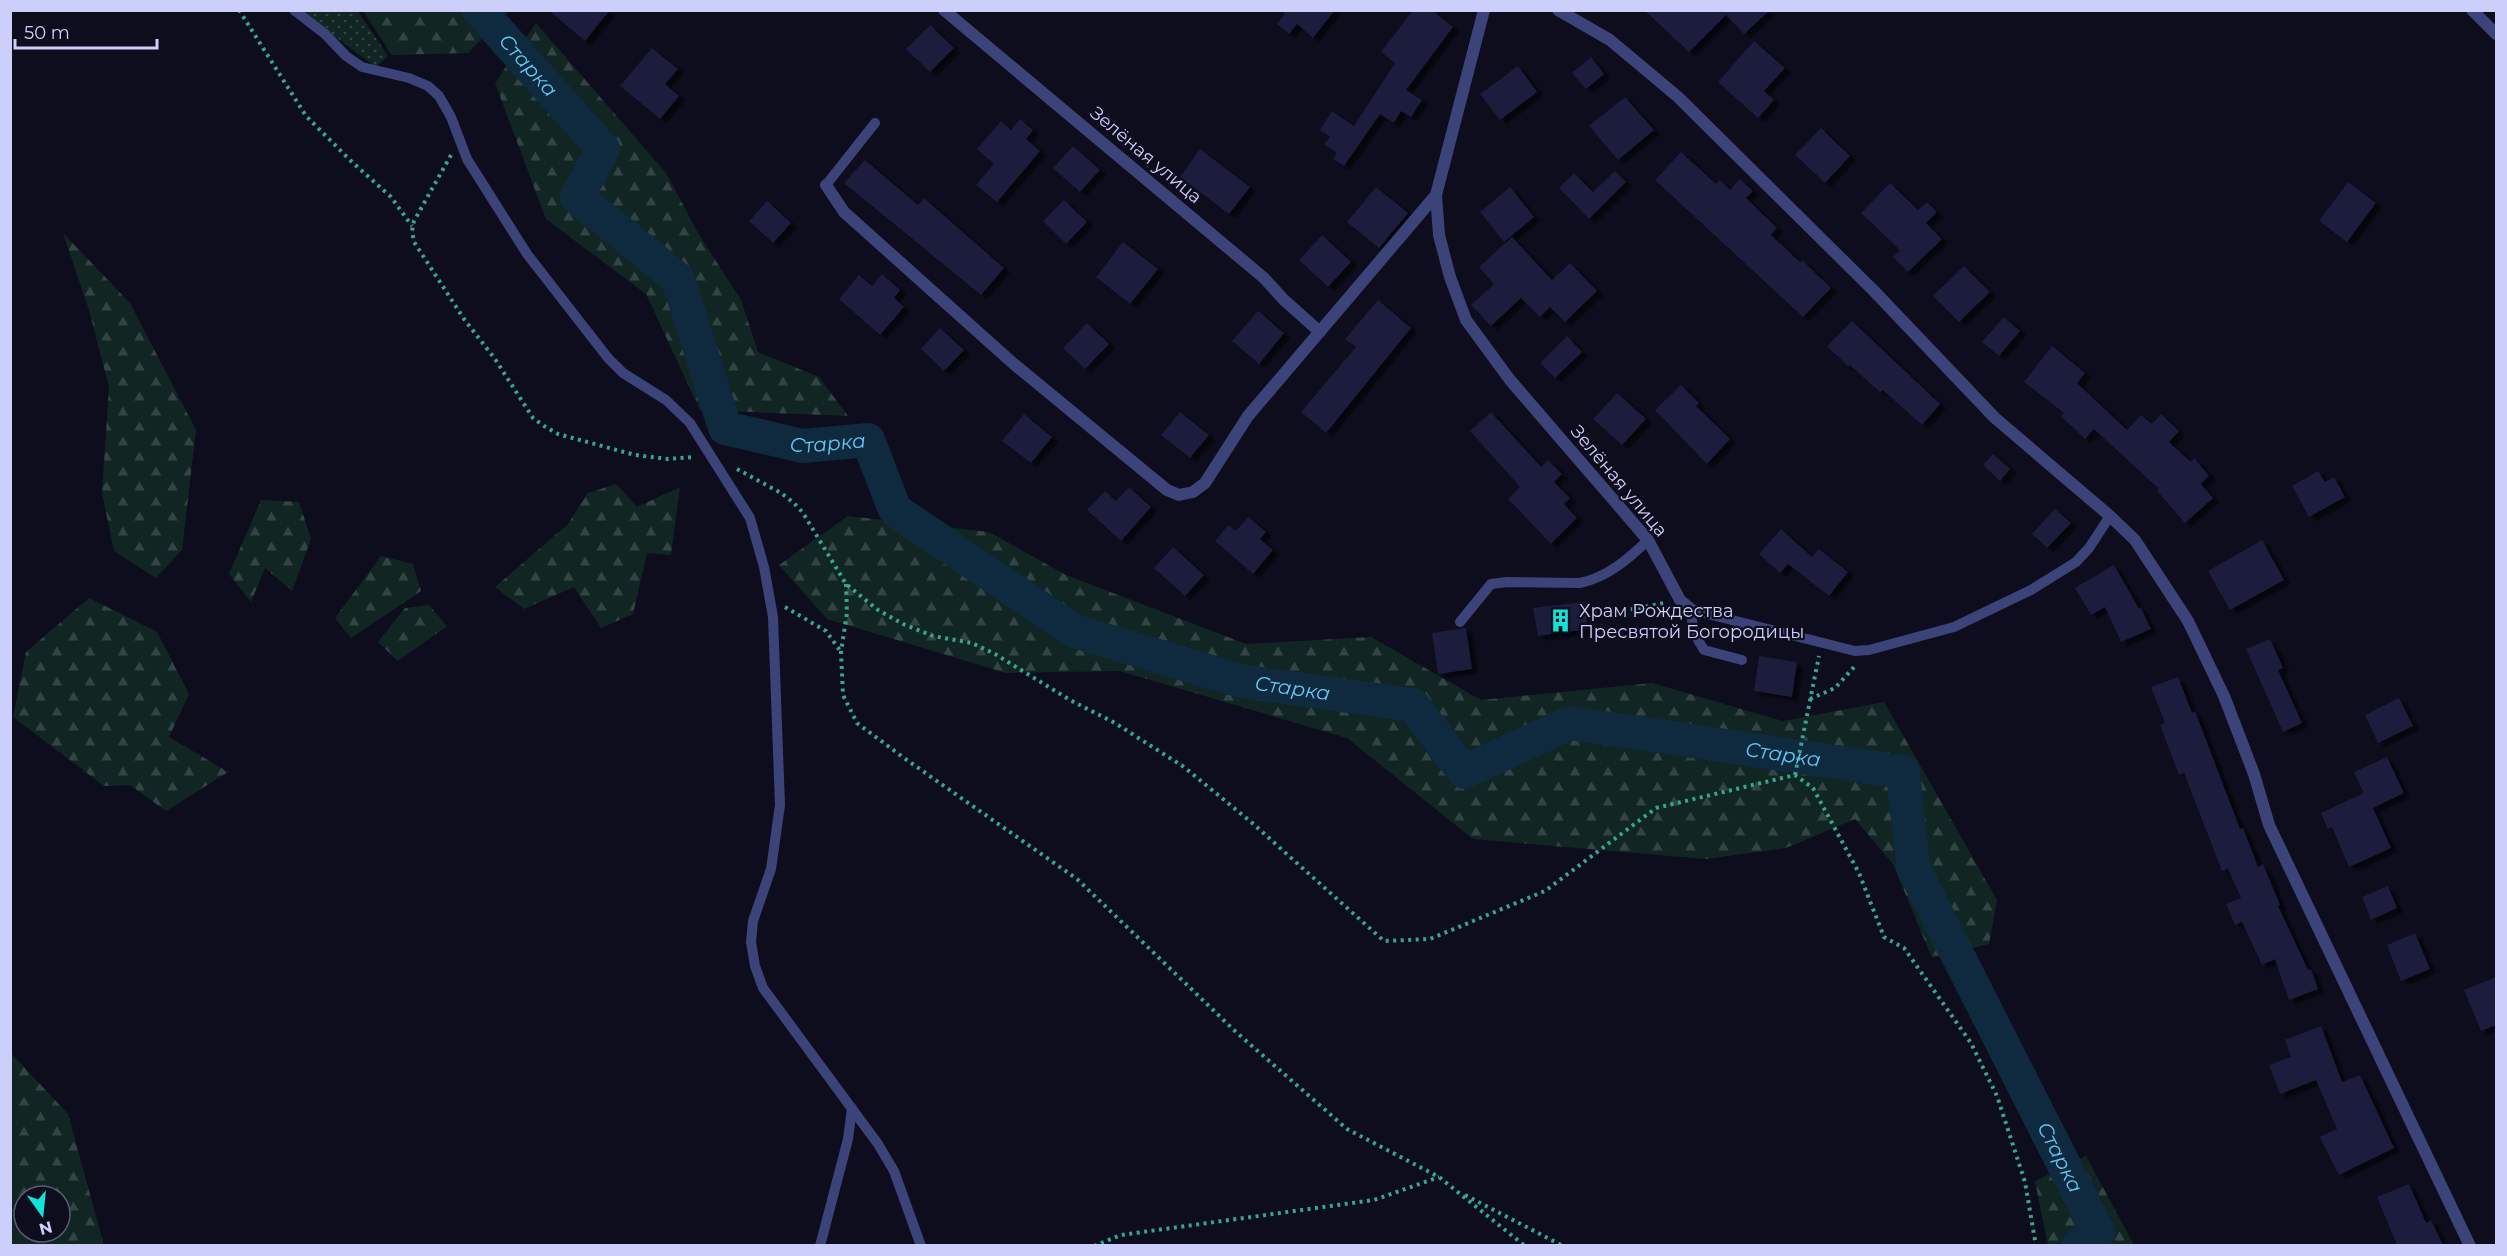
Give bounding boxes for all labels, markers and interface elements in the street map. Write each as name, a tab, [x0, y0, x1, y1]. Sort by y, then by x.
scale bar	[15, 12, 158, 50]
text: 50 m	[24, 22, 70, 44]
water label: Старка	[494, 29, 563, 102]
street label: Зелёная улица	[1086, 102, 1206, 208]
street label: Зелёная улица	[1566, 421, 1672, 541]
water label: Старка	[787, 428, 867, 458]
place label: Храм Рождества Пресвятой Богородицы	[1579, 600, 1804, 643]
building icon: Храм Рождества Пресвятой Богородицы	[1548, 608, 1574, 634]
water label: Старка	[1253, 671, 1332, 705]
water label: Старка	[1744, 737, 1822, 772]
water label: Старка	[2032, 1118, 2088, 1196]
north arrow	[12, 1184, 72, 1244]
text: N	[37, 1217, 54, 1239]

